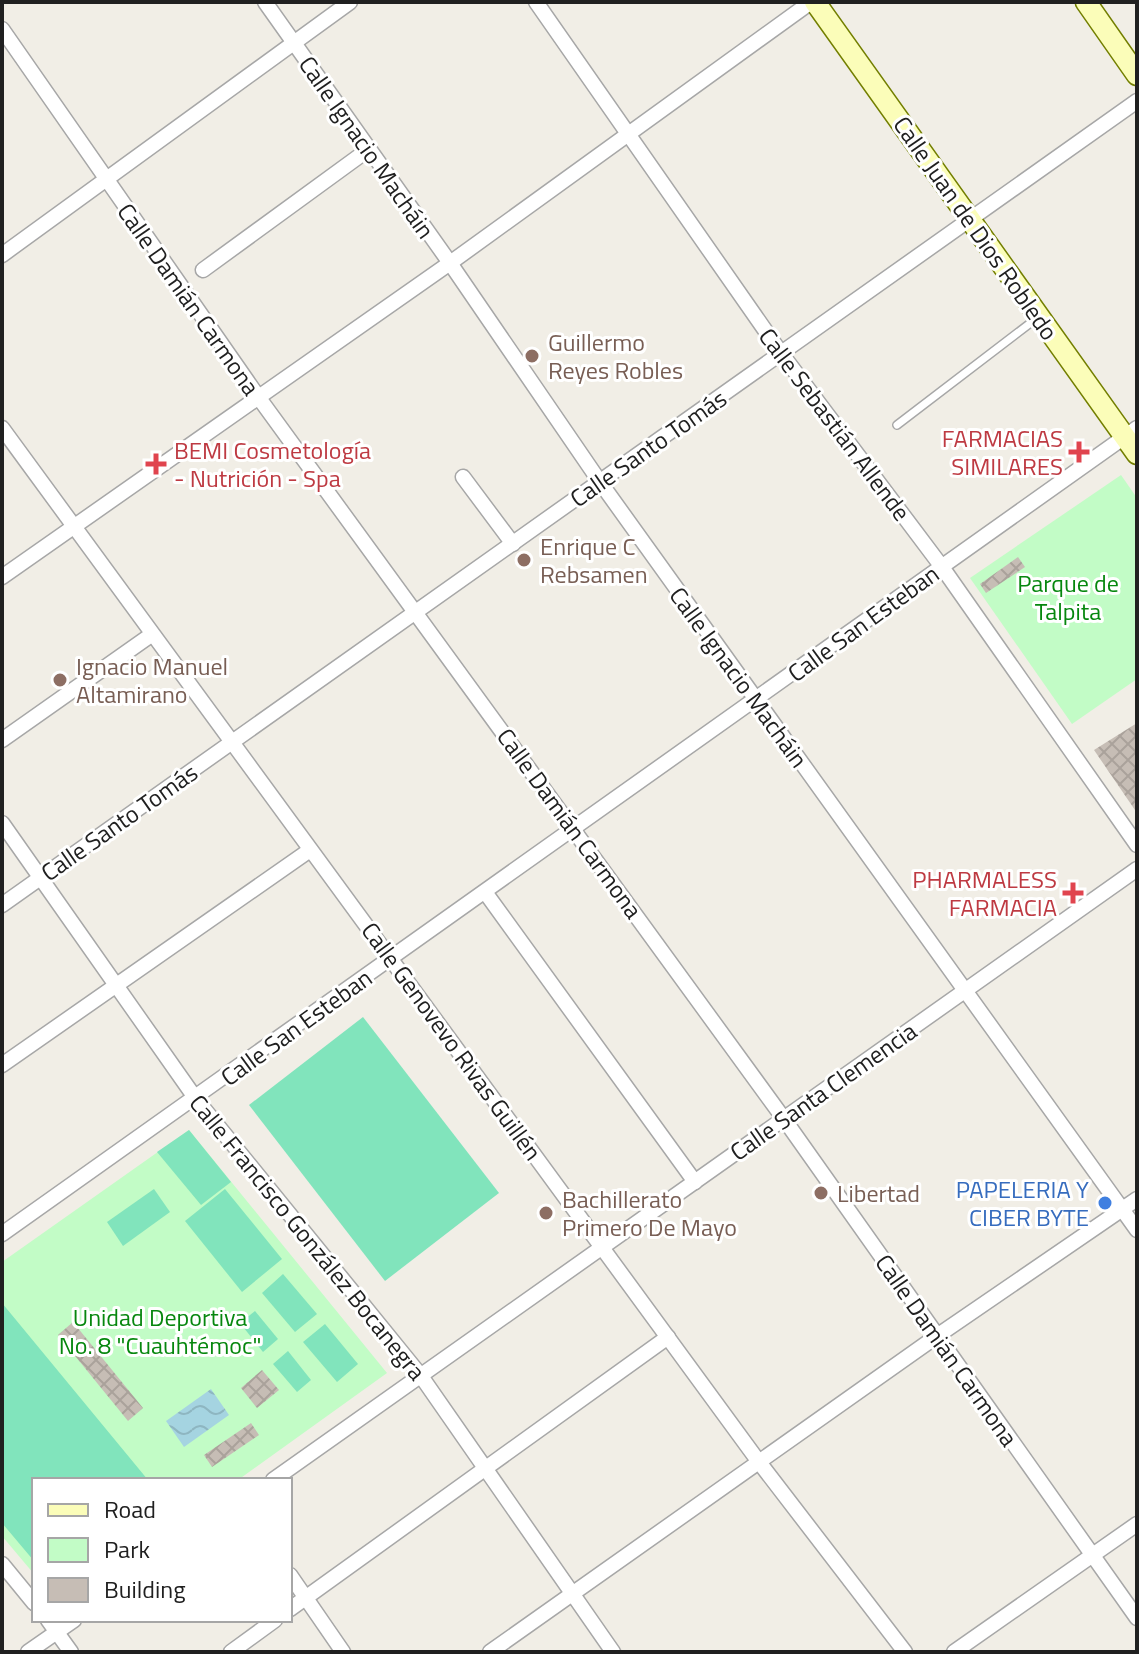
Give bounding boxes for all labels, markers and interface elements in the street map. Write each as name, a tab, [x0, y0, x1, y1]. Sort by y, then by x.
street label: Calle Ignacio Macháin	[290, 48, 444, 246]
street label: Calle Juan de Dios Robledo	[885, 109, 1067, 347]
street label: Calle Damián Carmona	[109, 195, 269, 403]
street label: Calle Sebastián Allende	[750, 320, 920, 528]
place label: Guillermo Reyes Robles	[548, 324, 683, 388]
marker: Guillermo Reyes Robles	[523, 347, 541, 365]
street label: Calle Santo Tomás	[562, 380, 734, 516]
place label: FARMACIAS SIMILARES	[942, 420, 1063, 484]
place label: BEMI Cosmetología - Nutrición - Spa	[174, 432, 371, 496]
marker: FARMACIAS SIMILARES	[1070, 443, 1088, 461]
marker: BEMI Cosmetología - Nutrición - Spa	[145, 453, 167, 475]
place label: Enrique C Rebsamen	[540, 528, 648, 592]
marker: Enrique C Rebsamen	[515, 551, 533, 569]
street label: Calle San Esteban	[780, 556, 946, 690]
park label: Parque de Talpita	[1017, 565, 1119, 629]
street label: Calle Ignacio Macháin	[661, 579, 817, 775]
place label: Ignacio Manuel Altamirano	[76, 648, 228, 712]
marker: Ignacio Manuel Altamirano	[51, 671, 69, 689]
street label: Calle Damián Carmona	[489, 720, 651, 926]
street label: Calle Santo Tomás	[33, 754, 205, 890]
place label: PHARMALESS FARMACIA	[912, 861, 1057, 925]
marker: PHARMALESS FARMACIA	[1064, 884, 1082, 902]
street label: Calle Genovevo Rivas Guillén	[353, 914, 551, 1168]
street label: Calle San Esteban	[213, 960, 379, 1094]
street label: Calle Santa Clemencia	[722, 1013, 924, 1169]
street label: Calle Francisco González Bocanegra	[181, 1086, 435, 1388]
place label: PAPELERIA Y CIBER BYTE	[956, 1171, 1089, 1235]
place label: Libertad	[837, 1175, 920, 1211]
place label: Bachillerato Primero De Mayo	[562, 1181, 737, 1245]
marker: Libertad	[812, 1184, 830, 1202]
marker: PAPELERIA Y CIBER BYTE	[1096, 1194, 1114, 1212]
marker: Bachillerato Primero De Mayo	[537, 1204, 555, 1222]
street label: Calle Damián Carmona	[867, 1246, 1027, 1454]
park label: Unidad Deportiva No. 8 "Cuauhtémoc"	[59, 1299, 261, 1363]
legend	[32, 1478, 292, 1622]
text: Road	[104, 1491, 156, 1527]
text: Park	[104, 1531, 150, 1567]
text: Building	[104, 1571, 186, 1607]

